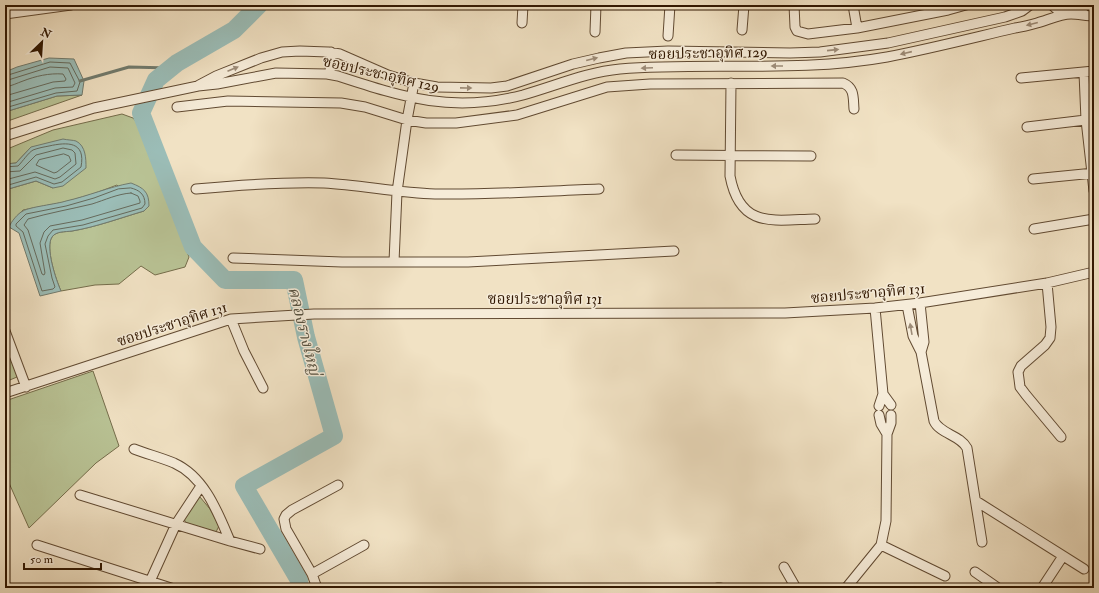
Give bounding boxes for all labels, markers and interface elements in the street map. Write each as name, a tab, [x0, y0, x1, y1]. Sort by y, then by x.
one-way arrow	[1026, 21, 1038, 27]
north arrow	[22, 22, 62, 62]
text: N	[38, 25, 54, 42]
street label: ซอยประชาอุทิศ 129	[648, 43, 768, 65]
one-way arrow	[827, 47, 839, 54]
one-way arrow	[899, 50, 912, 56]
street label: ซอยประชาอุทิศ 129	[320, 52, 441, 98]
one-way arrow	[586, 56, 598, 62]
one-way arrow	[771, 63, 783, 70]
one-way arrow	[641, 64, 653, 71]
one-way arrow	[228, 65, 240, 71]
one-way arrow	[460, 85, 473, 91]
street label: ซอยประชาอุทิศ 131	[810, 279, 926, 309]
water label: คลองรางใหญ่	[283, 284, 327, 380]
street label: ซอยประชาอุทิศ 131	[488, 290, 602, 310]
street label: ซอยประชาอุทิศ 131	[115, 298, 230, 352]
one-way arrow	[908, 323, 914, 335]
scale bar	[24, 545, 101, 571]
text: 50 m	[30, 552, 54, 567]

